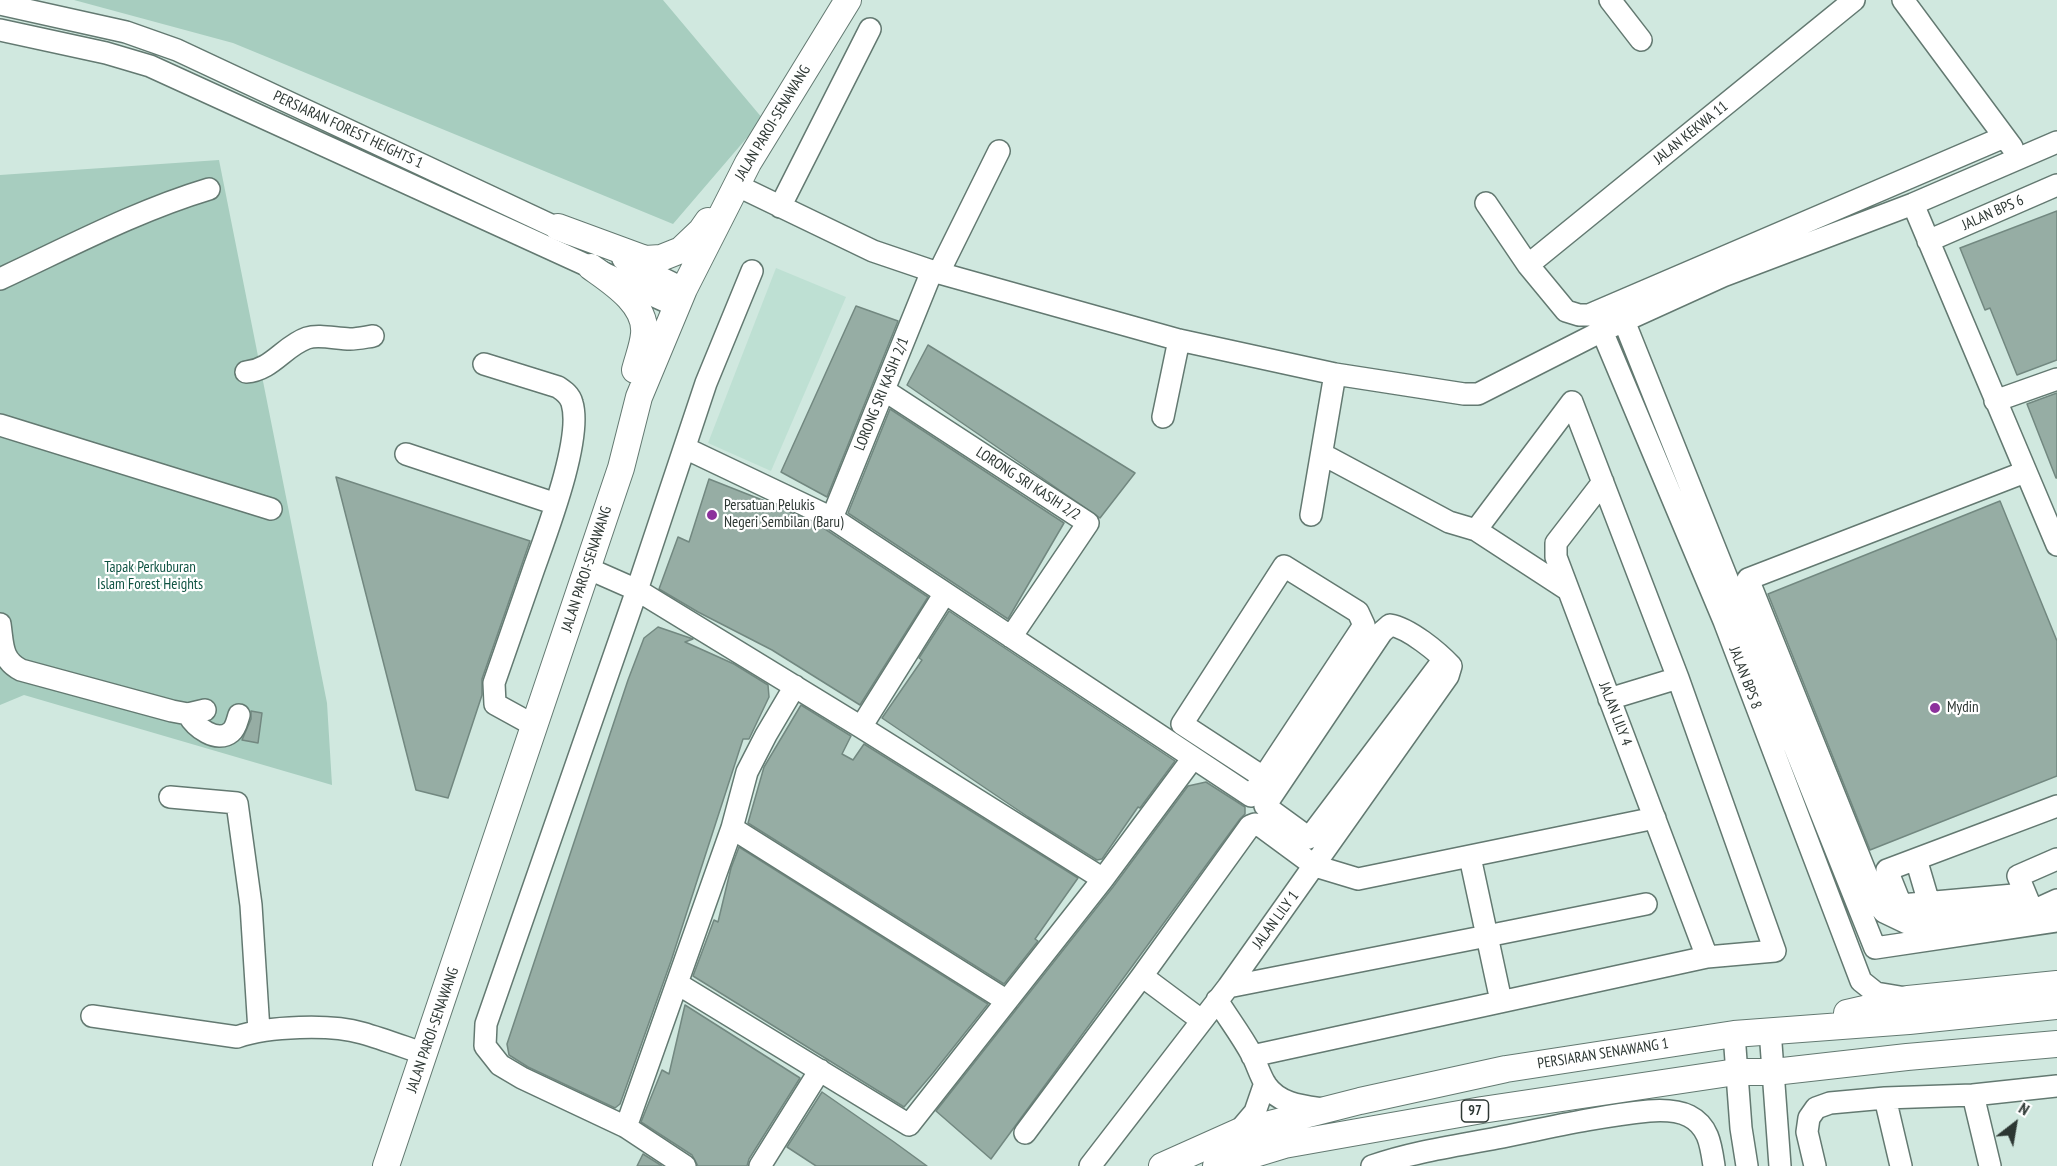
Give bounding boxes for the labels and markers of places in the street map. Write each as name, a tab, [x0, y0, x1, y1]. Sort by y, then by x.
place label: Persatuan Pelukis Negeri Sembilan (Baru)	[724, 497, 843, 532]
marker: Persatuan Pelukis Negeri Sembilan (Baru)	[705, 508, 719, 522]
place label: Mydin	[1947, 699, 1979, 717]
marker: Mydin	[1928, 701, 1942, 715]

